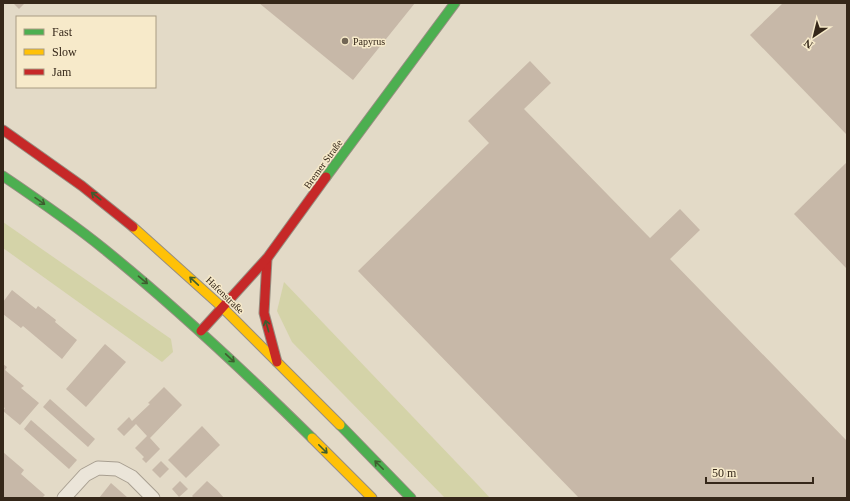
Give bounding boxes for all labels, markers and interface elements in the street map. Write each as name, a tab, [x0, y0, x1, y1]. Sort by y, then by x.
legend	[16, 16, 156, 88]
north arrow	[794, 16, 834, 56]
text: Fast	[52, 25, 73, 39]
marker: Papyrus	[340, 36, 350, 46]
place label: Papyrus	[353, 36, 385, 47]
text: N	[802, 37, 815, 51]
text: Slow	[52, 45, 77, 59]
text: Jam	[52, 65, 72, 79]
street label: Bremer Straße	[301, 137, 345, 191]
one-way arrow	[90, 192, 101, 201]
one-way arrow	[34, 197, 45, 205]
street label: Hafenstraße	[204, 274, 247, 316]
one-way arrow	[137, 275, 148, 284]
one-way arrow	[190, 277, 200, 286]
one-way arrow	[263, 320, 270, 333]
one-way arrow	[225, 353, 235, 363]
one-way arrow	[318, 444, 328, 454]
scale bar	[706, 459, 813, 485]
one-way arrow	[374, 460, 384, 470]
text: 50 m	[712, 466, 737, 480]

